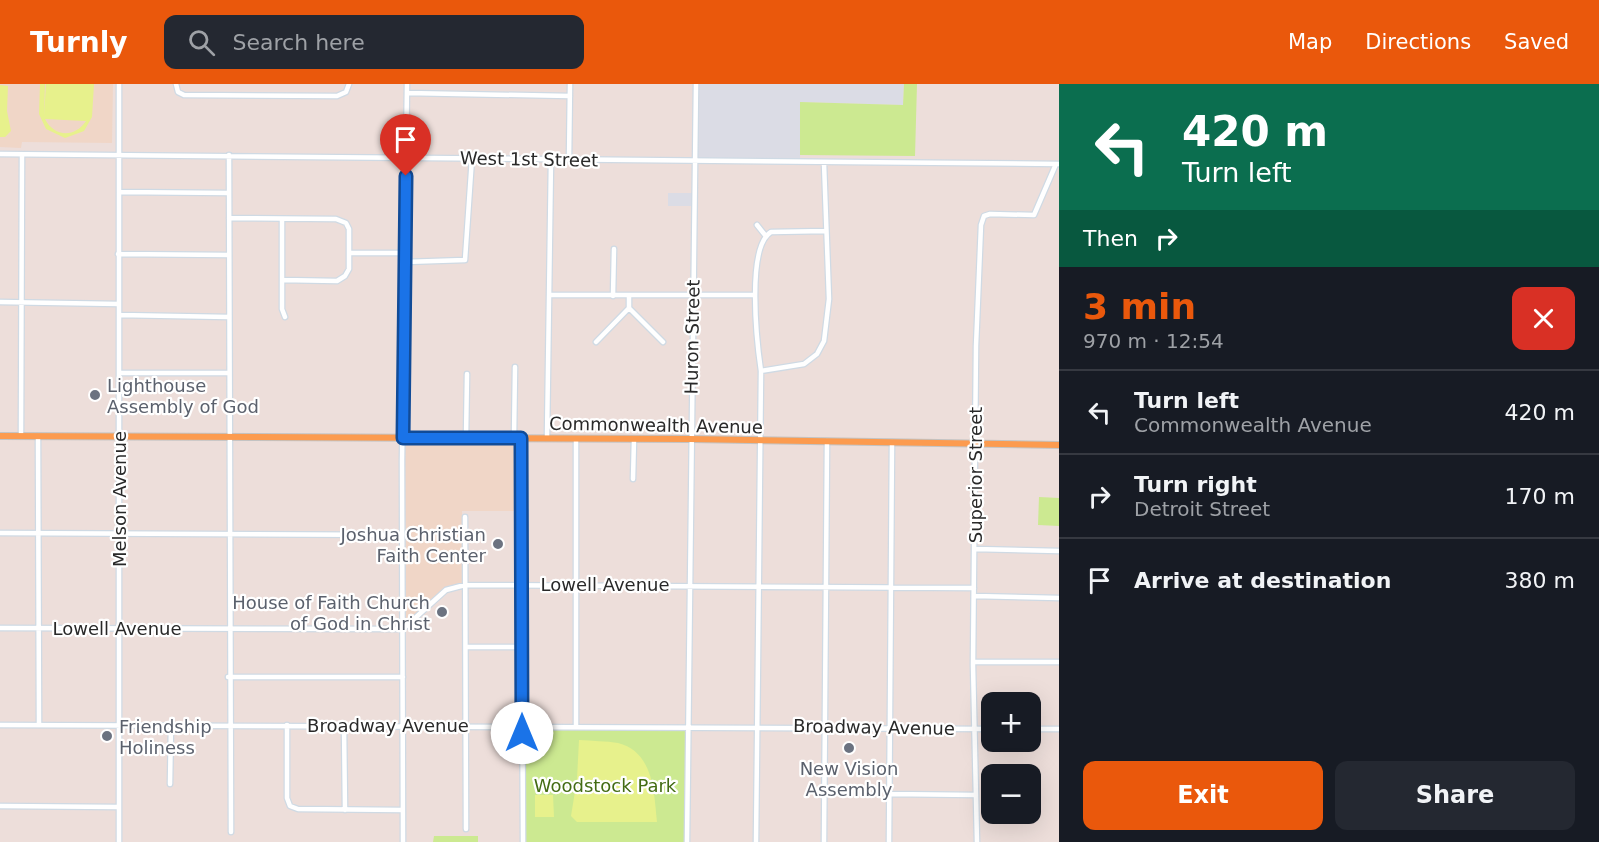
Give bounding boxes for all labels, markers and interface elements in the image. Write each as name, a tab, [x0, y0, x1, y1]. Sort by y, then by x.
search box	[164, 15, 584, 69]
text: Turnly	[30, 26, 128, 59]
icon: search	[185, 26, 218, 59]
text: Search here	[233, 30, 365, 55]
text: Map	[1288, 30, 1332, 54]
text: Directions	[1365, 30, 1471, 54]
text: Saved	[1504, 30, 1569, 54]
text: 420 m	[1182, 107, 1328, 156]
icon: left	[1083, 108, 1161, 186]
pin	[380, 114, 431, 176]
icon: arrive	[389, 123, 422, 156]
street label: West 1st Street	[460, 147, 598, 171]
text: Turn left	[1182, 157, 1292, 188]
icon: right	[1150, 222, 1183, 255]
text: Then	[1083, 226, 1138, 251]
street label: Huron Street	[680, 279, 704, 395]
text: 3 min	[1083, 286, 1196, 327]
button: close	[1512, 287, 1575, 350]
text: 970 m · 12:54	[1083, 329, 1224, 353]
place label: Lighthouse Assembly of God	[107, 375, 259, 417]
marker: Lighthouse Assembly of God	[88, 388, 102, 402]
text: Turn left	[1134, 388, 1239, 413]
icon: left	[1083, 396, 1116, 429]
text: 420 m	[1505, 400, 1575, 425]
street label: Superior Street	[965, 407, 986, 543]
street label: Commonwealth Avenue	[549, 413, 763, 437]
text: Commonwealth Avenue	[1134, 413, 1372, 437]
street label: Melson Avenue	[109, 431, 130, 567]
text: Turn right	[1134, 472, 1257, 497]
icon: right	[1083, 480, 1116, 513]
text: 170 m	[1505, 484, 1575, 509]
text: Detroit Street	[1134, 497, 1270, 521]
place label: Joshua Christian Faith Center	[339, 524, 487, 566]
marker: Joshua Christian Faith Center	[491, 537, 505, 551]
icon: arrive	[1083, 564, 1116, 597]
text: Arrive at destination	[1134, 568, 1391, 593]
text: 380 m	[1505, 568, 1575, 593]
street label: Lowell Avenue	[540, 574, 670, 595]
place label: House of Faith Church of God in Christ	[232, 592, 430, 634]
marker: House of Faith Church of God in Christ	[435, 605, 449, 619]
street label: Lowell Avenue	[52, 618, 182, 639]
map controls	[981, 692, 1041, 824]
button: +	[981, 692, 1041, 752]
position arrow	[490, 701, 554, 765]
street label: Broadway Avenue	[307, 715, 469, 736]
street label: Broadway Avenue	[793, 715, 955, 739]
place label: Friendship Holiness	[119, 716, 212, 758]
marker: Friendship Holiness	[100, 729, 114, 743]
marker: New Vision Assembly	[842, 741, 856, 755]
place label: New Vision Assembly	[800, 758, 898, 800]
button: Exit	[1083, 761, 1323, 830]
button: Share	[1335, 761, 1575, 830]
button: −	[981, 764, 1041, 824]
park label: Woodstock Park	[534, 775, 677, 796]

